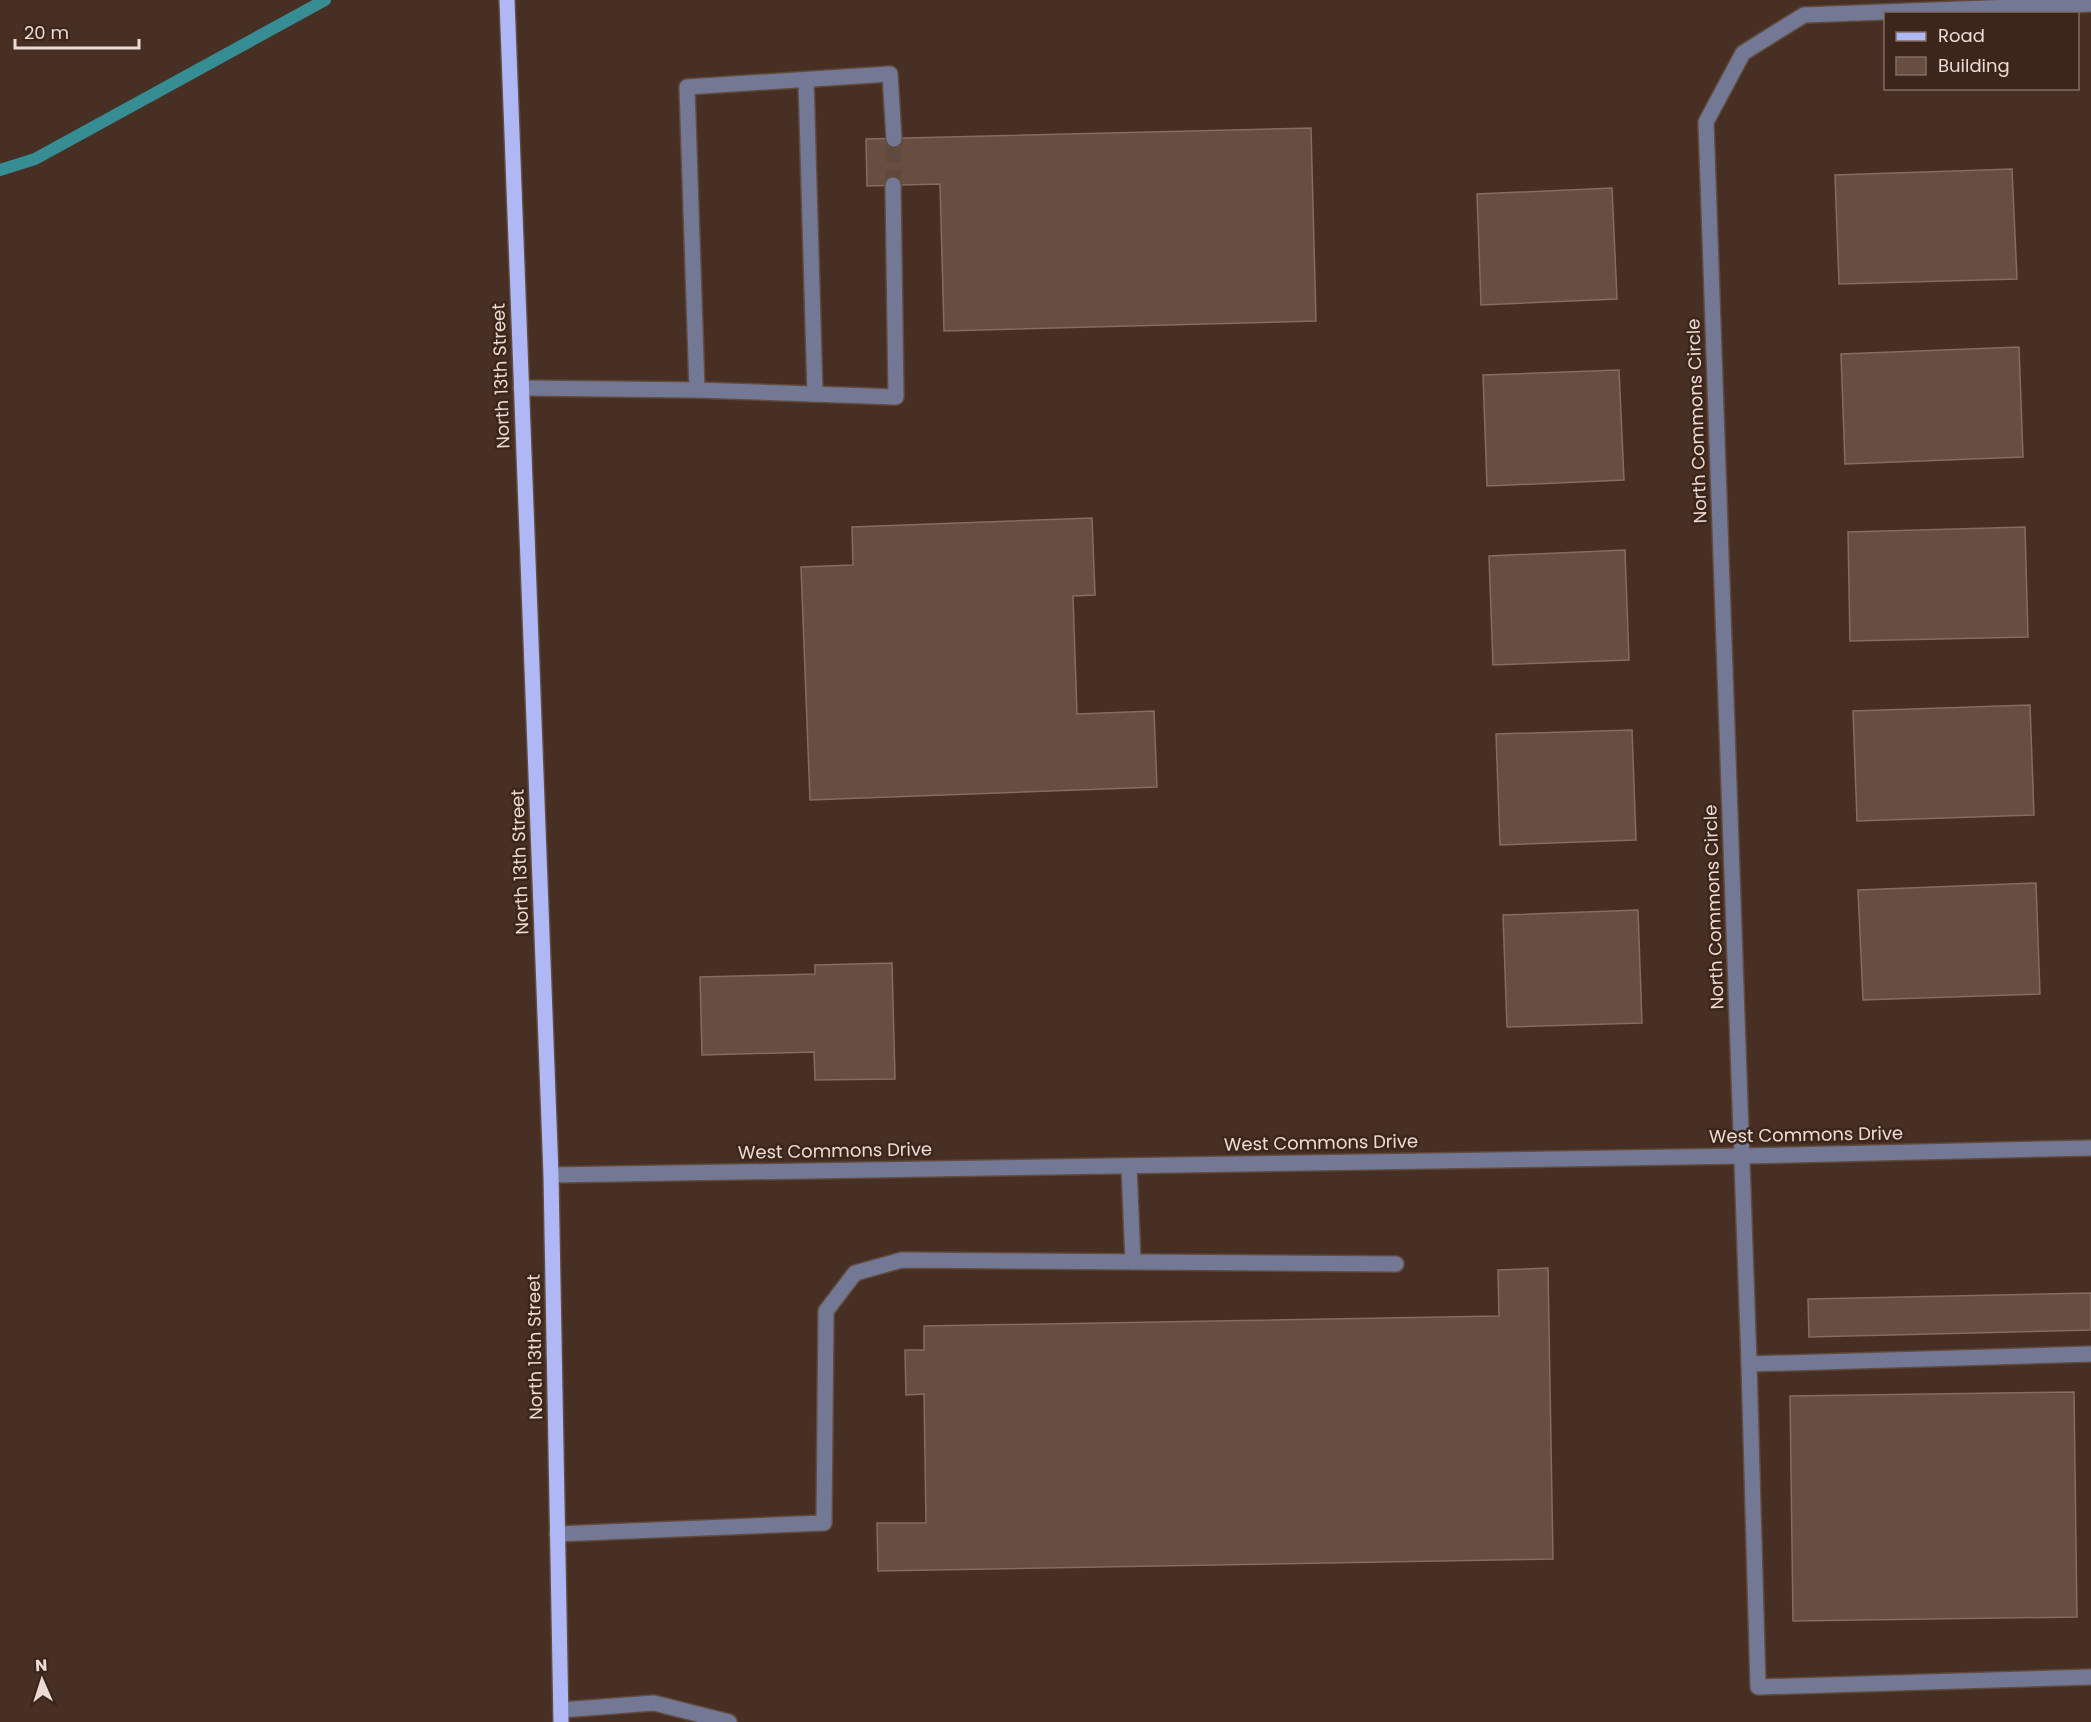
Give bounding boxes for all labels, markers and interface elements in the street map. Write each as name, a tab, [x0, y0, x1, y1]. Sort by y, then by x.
scale bar	[15, 12, 140, 50]
legend	[1884, 12, 2079, 90]
text: 20 m	[24, 20, 69, 45]
text: Road	[1938, 23, 1985, 48]
text: Building	[1938, 53, 2010, 78]
street label: North 13th Street	[485, 303, 516, 449]
street label: North Commons Circle	[1680, 318, 1713, 524]
street label: North 13th Street	[504, 789, 535, 935]
street label: North Commons Circle	[1697, 804, 1730, 1010]
street label: West Commons Drive	[1709, 1120, 1903, 1149]
street label: West Commons Drive	[1224, 1128, 1418, 1157]
street label: West Commons Drive	[738, 1136, 932, 1165]
street label: North 13th Street	[521, 1274, 548, 1420]
north arrow	[12, 1650, 72, 1710]
text: N	[35, 1654, 48, 1677]

